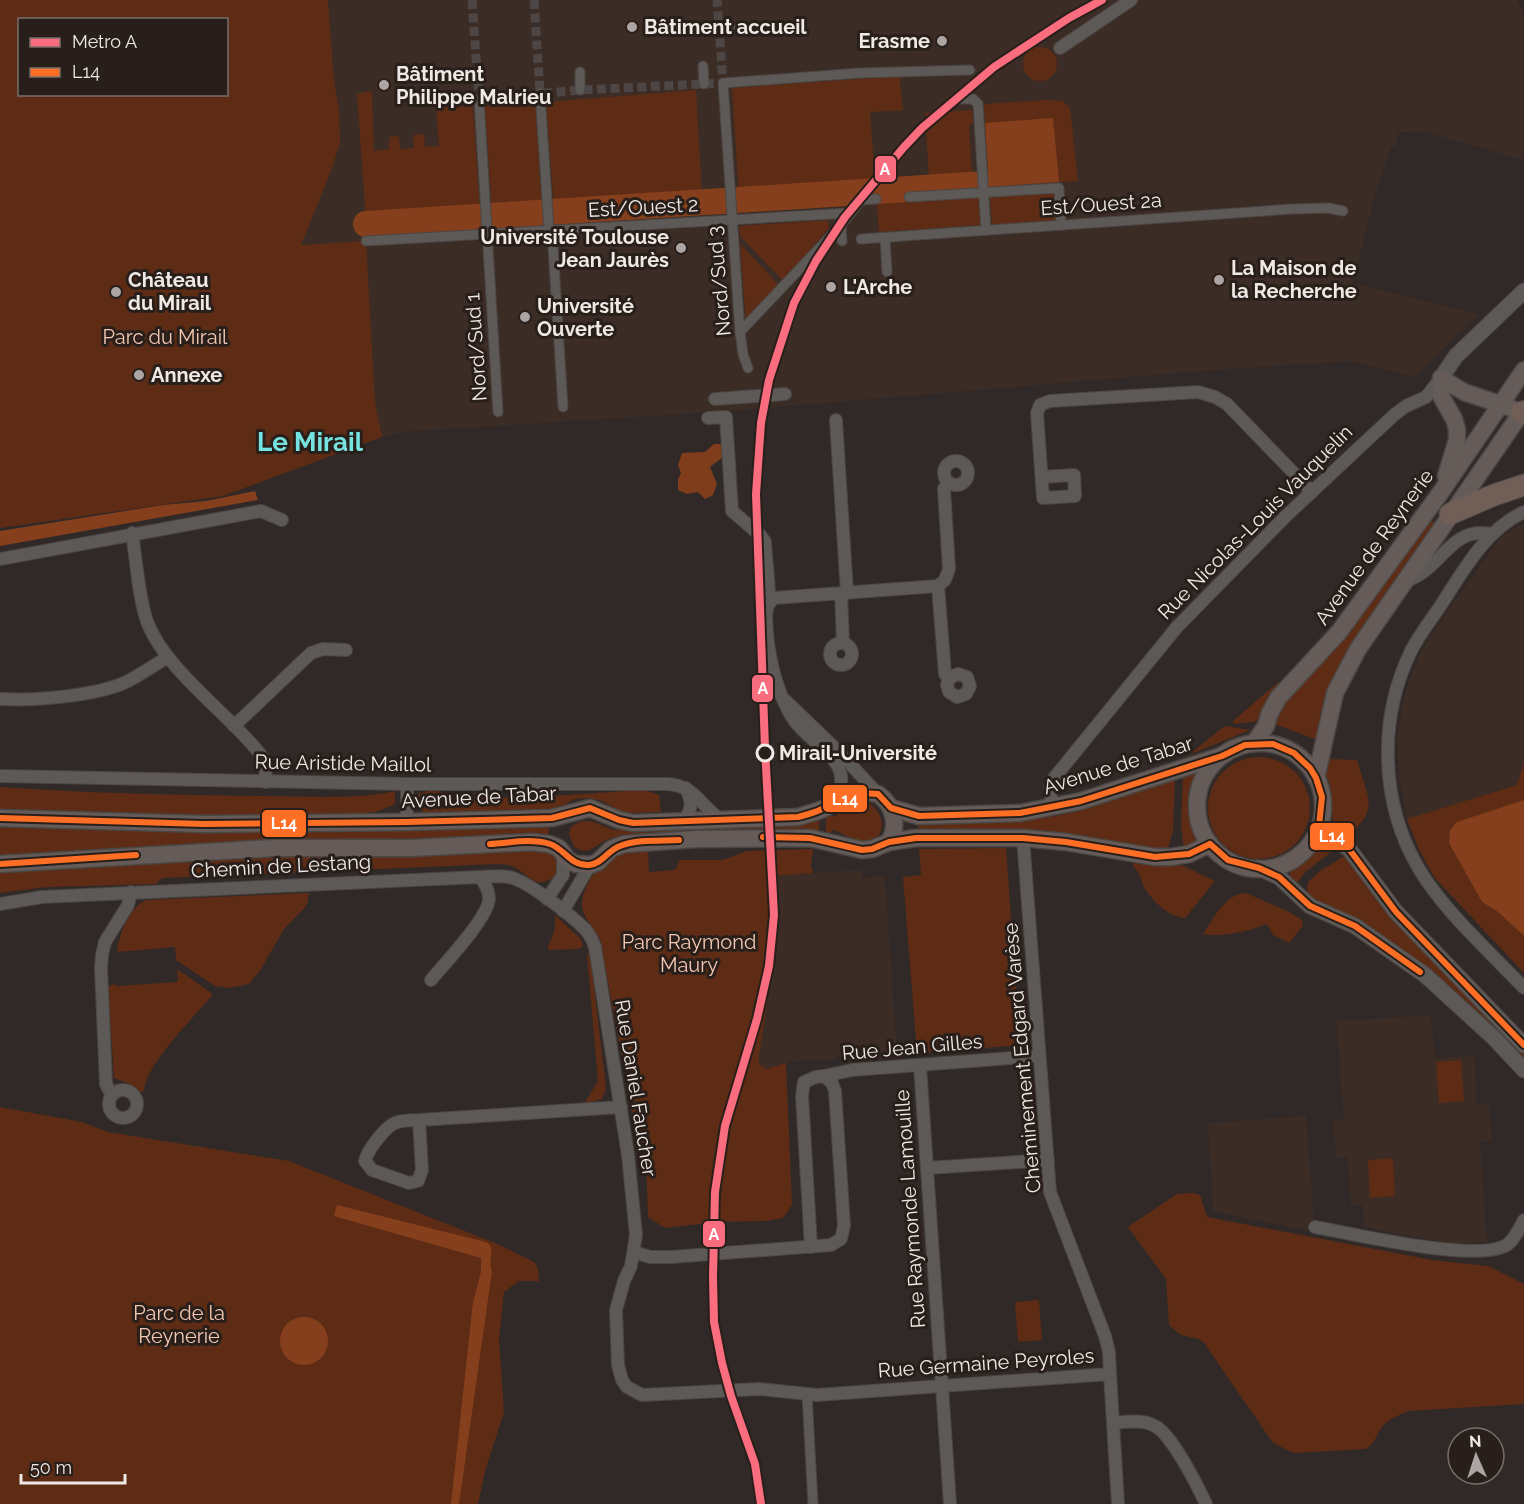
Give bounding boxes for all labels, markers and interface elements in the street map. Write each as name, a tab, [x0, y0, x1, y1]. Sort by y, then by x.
place label: Bâtiment accueil	[644, 15, 807, 39]
legend	[18, 18, 228, 96]
marker: Bâtiment accueil	[625, 20, 639, 34]
place label: Erasme	[858, 29, 930, 53]
text: Metro A	[72, 31, 137, 52]
marker: Erasme	[935, 34, 949, 48]
text: L14	[72, 61, 100, 82]
place label: Bâtiment Philippe Malrieu	[396, 62, 551, 109]
marker: Bâtiment Philippe Malrieu	[377, 78, 391, 92]
line badge: A	[874, 155, 897, 183]
text: A	[880, 160, 891, 179]
street label: Est/Ouest 2a	[1040, 188, 1162, 220]
street label: Est/Ouest 2	[587, 192, 699, 222]
place label: Université Toulouse Jean Jaurès	[480, 225, 669, 272]
street label: Nord/Sud 3	[702, 225, 736, 337]
marker: Université Toulouse Jean Jaurès	[674, 241, 688, 255]
place label: La Maison de la Recherche	[1231, 256, 1357, 303]
place label: Château du Mirail	[128, 268, 212, 315]
marker: La Maison de la Recherche	[1212, 273, 1226, 287]
place label: L'Arche	[843, 275, 912, 299]
marker: L'Arche	[824, 280, 838, 294]
marker: Château du Mirail	[109, 285, 123, 299]
street label: Nord/Sud 1	[460, 292, 492, 402]
place label: Université Ouverte	[537, 294, 634, 341]
marker: Université Ouverte	[518, 310, 532, 324]
park label: Parc du Mirail	[102, 325, 228, 349]
place label: Annexe	[151, 363, 222, 387]
marker: Annexe	[132, 368, 146, 382]
street label: Rue Nicolas-Louis Vauquelin	[1153, 420, 1357, 624]
district label: Le Mirail	[257, 427, 364, 457]
street label: Avenue de Reynerie	[1310, 464, 1439, 629]
line badge: A	[751, 674, 774, 703]
text: A	[758, 679, 769, 698]
street label: Avenue de Tabar	[1040, 731, 1196, 799]
place label: Mirail-Université	[779, 741, 937, 765]
marker: Mirail-Université	[756, 744, 774, 762]
street label: Rue Aristide Maillol	[254, 749, 432, 777]
street label: Avenue de Tabar	[401, 781, 557, 813]
line badge: L14	[822, 784, 868, 813]
text: L14	[832, 790, 858, 809]
line badge: L14	[261, 809, 307, 838]
text: L14	[271, 814, 297, 833]
line badge: L14	[1309, 822, 1355, 851]
text: L14	[1319, 827, 1345, 846]
street label: Chemin de Lestang	[190, 849, 372, 883]
street label: Cheminement Edgard Varèse	[998, 922, 1046, 1194]
park label: Parc Raymond Maury	[622, 930, 756, 977]
street label: Rue Daniel Faucher	[610, 998, 662, 1178]
street label: Rue Jean Gilles	[841, 1029, 983, 1065]
street label: Rue Raymonde Lamouille	[890, 1089, 930, 1329]
line badge: A	[702, 1220, 726, 1248]
text: A	[709, 1225, 720, 1244]
park label: Parc de la Reynerie	[133, 1301, 225, 1348]
street label: Rue Germaine Peyroles	[877, 1343, 1095, 1383]
north arrow	[1446, 1426, 1506, 1486]
text: N	[1469, 1432, 1482, 1451]
scale bar	[21, 1447, 124, 1485]
text: 50 m	[30, 1457, 72, 1478]

